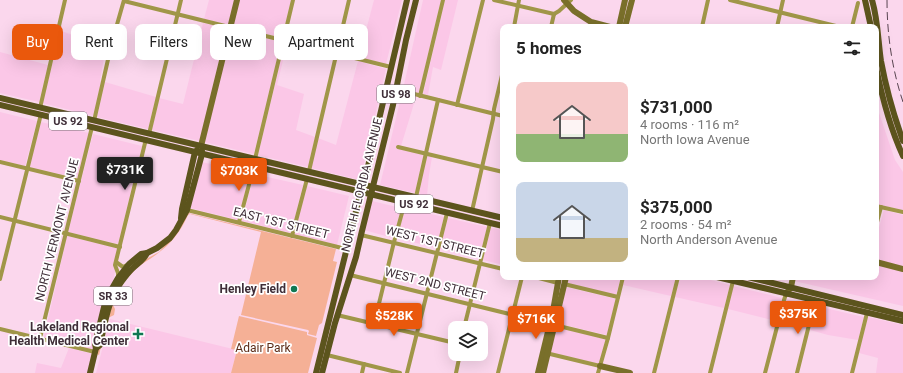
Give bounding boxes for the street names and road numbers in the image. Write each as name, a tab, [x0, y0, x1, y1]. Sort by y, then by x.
road number: US 98	[377, 85, 415, 103]
road number: US 92	[49, 112, 87, 130]
street label: NORTH FLORIDA AVENUE	[339, 116, 385, 253]
street label: NORTH VERMONT AVENUE	[33, 157, 82, 303]
road number: US 92	[395, 195, 433, 213]
street label: EAST 1ST STREET	[232, 204, 330, 242]
street label: WEST 1ST STREET	[384, 223, 486, 261]
street label: WEST 2ND STREET	[383, 265, 487, 303]
road number: SR 33	[94, 287, 132, 305]

